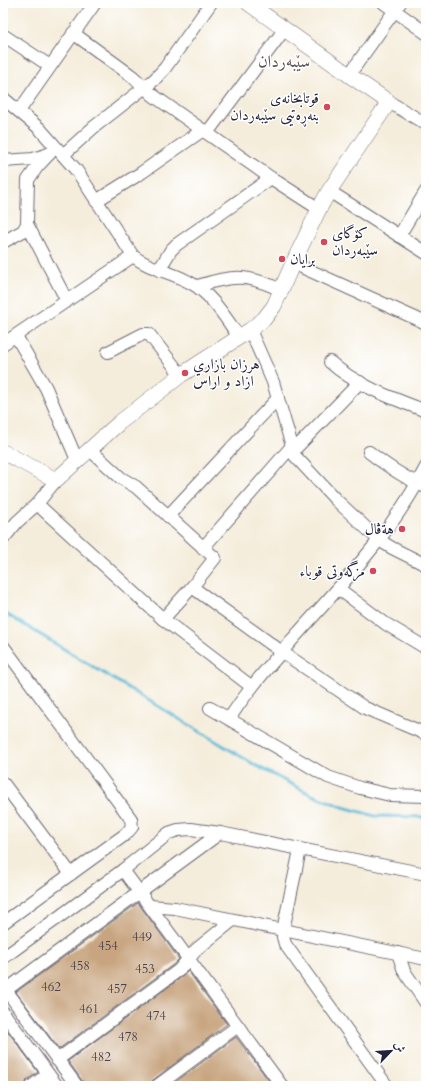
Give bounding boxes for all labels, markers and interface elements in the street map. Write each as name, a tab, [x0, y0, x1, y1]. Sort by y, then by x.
district label: سێبەردان	[258, 50, 310, 73]
place label: قوتابخانەی بنەڕەتیی سێبەردان	[230, 88, 319, 127]
marker: قوتابخانەی بنەڕەتیی سێبەردان	[322, 102, 332, 112]
place label: کۆگای سێبەردان	[332, 223, 378, 260]
marker: کۆگای سێبەردان	[319, 237, 329, 247]
place label: برايان	[290, 249, 316, 269]
marker: برايان	[277, 254, 287, 264]
place label: هرزان بازاري ازاد و اراس	[193, 354, 260, 391]
marker: هرزان بازاري ازاد و اراس	[180, 368, 190, 378]
place label: هةڤال	[365, 519, 394, 539]
marker: هةڤال	[397, 524, 407, 534]
place label: مزگەوتی قوباء	[300, 560, 365, 582]
marker: مزگەوتی قوباء	[368, 566, 378, 576]
house number: 449	[132, 928, 152, 946]
house number: 454	[98, 937, 118, 955]
house number: 458	[70, 957, 90, 975]
house number: 453	[135, 960, 155, 978]
house number: 462	[41, 978, 61, 996]
house number: 457	[107, 980, 127, 998]
house number: 461	[79, 1000, 99, 1018]
house number: 474	[146, 1007, 166, 1025]
house number: 478	[118, 1028, 138, 1046]
north arrow	[371, 1031, 411, 1071]
text: ش	[391, 1039, 409, 1055]
house number: 482	[91, 1048, 111, 1066]

